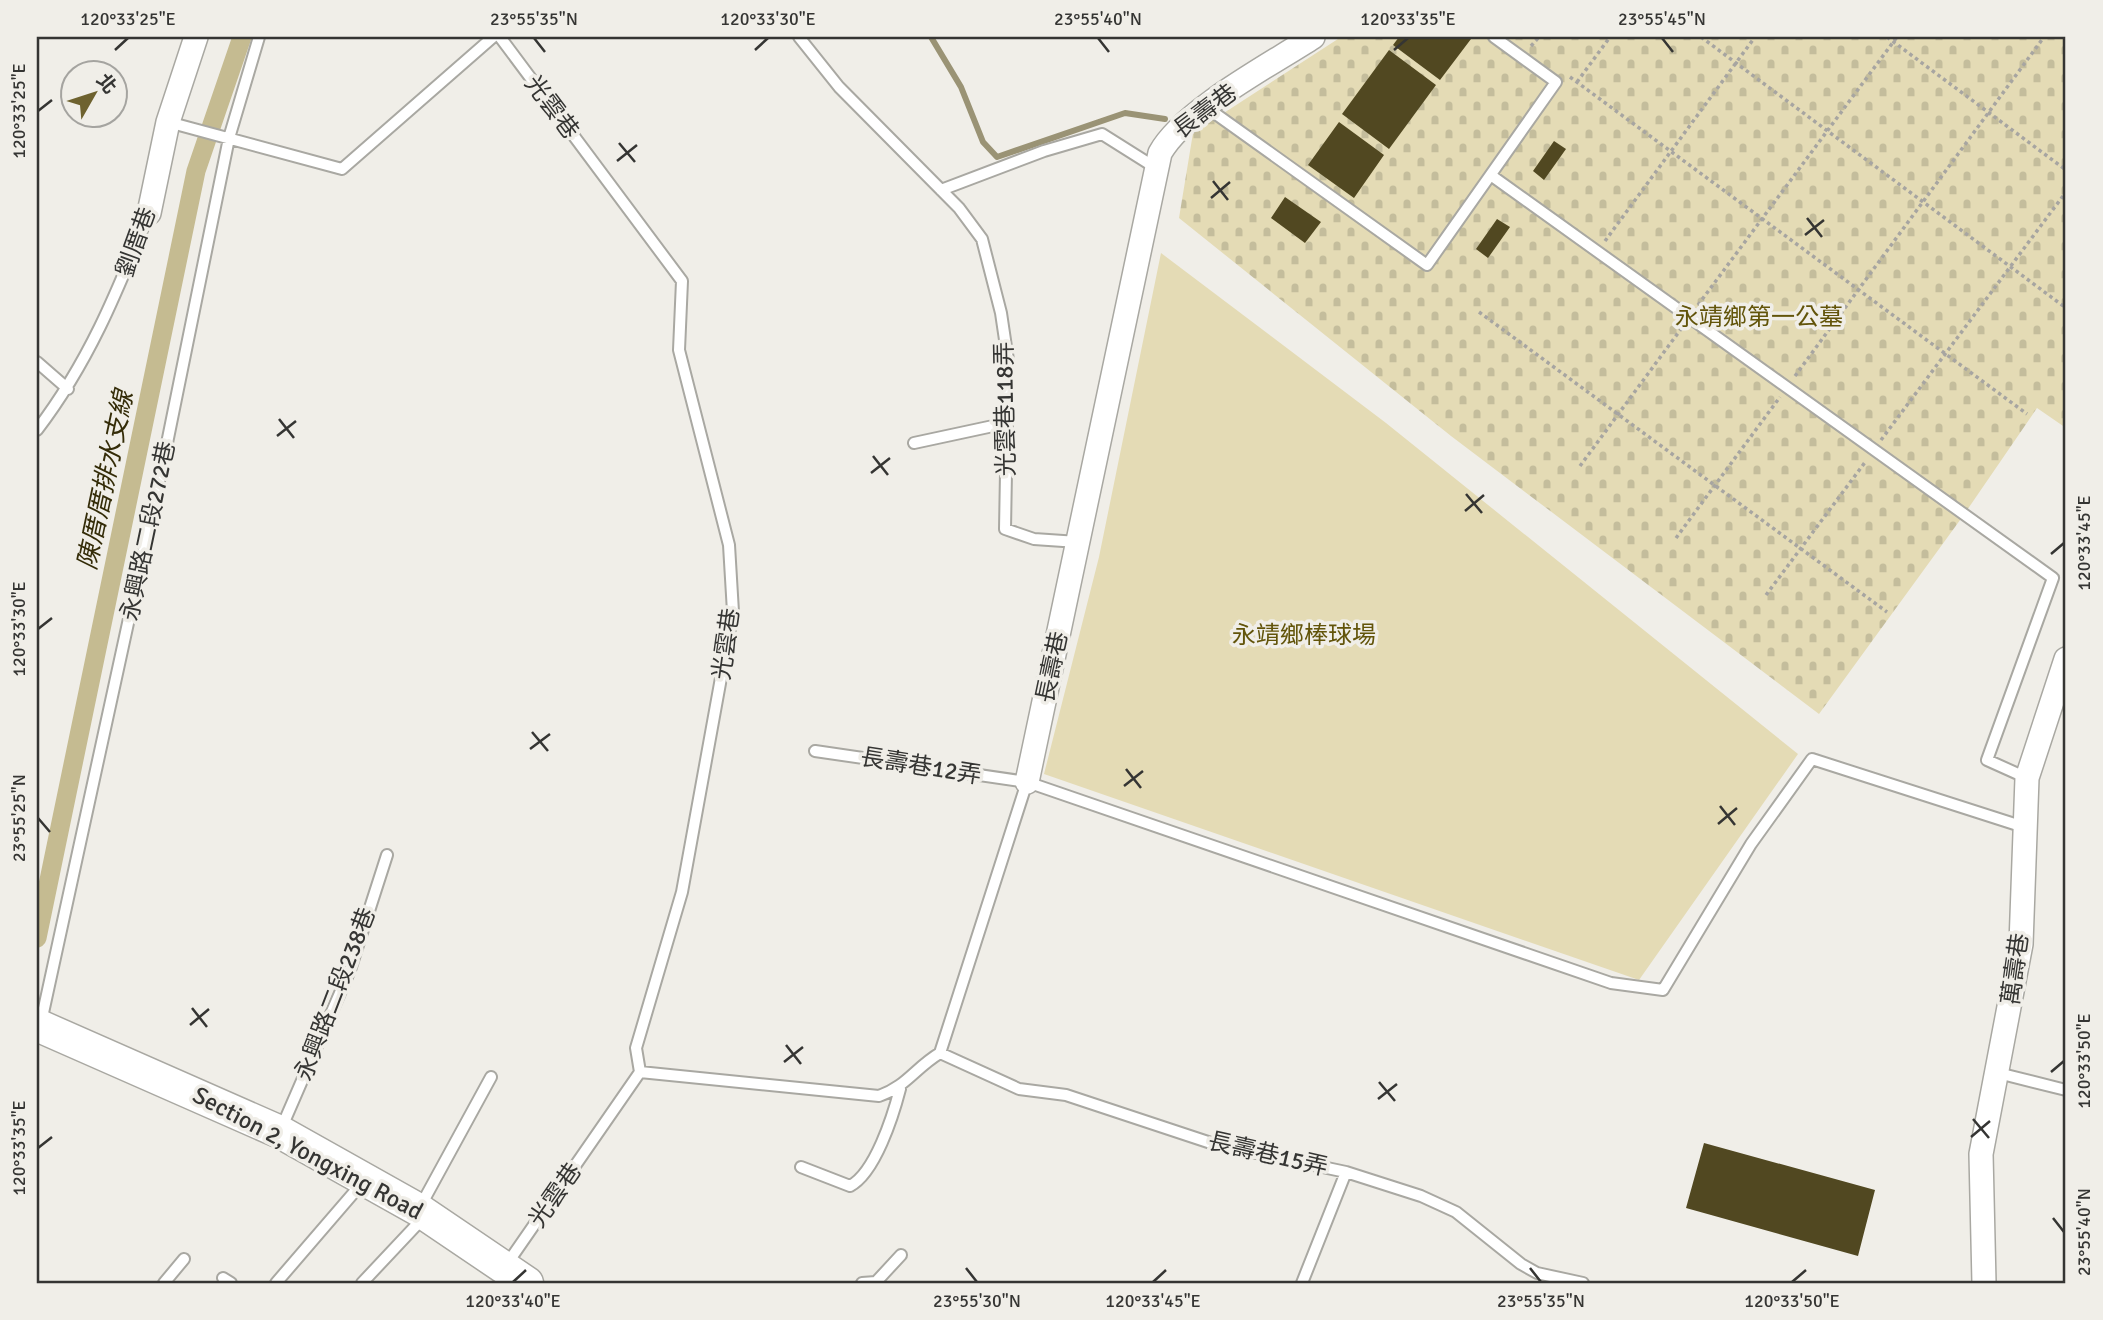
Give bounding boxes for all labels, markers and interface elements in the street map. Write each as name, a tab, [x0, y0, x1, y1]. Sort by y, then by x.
text: 120°33'25"E	[80, 8, 176, 30]
text: 23°55'35"N	[490, 8, 578, 30]
text: 120°33'30"E	[720, 8, 816, 30]
text: 23°55'40"N	[1054, 8, 1142, 30]
text: 120°33'35"E	[1360, 8, 1456, 30]
text: 23°55'45"N	[1618, 8, 1706, 30]
north arrow	[60, 60, 130, 130]
text: 120°33'25"E	[8, 63, 30, 159]
text: 北	[91, 69, 122, 99]
street label: 光雲巷	[518, 69, 586, 145]
street label: 長壽巷	[1167, 77, 1243, 145]
street label: 劉厝巷	[110, 203, 162, 281]
park label: 永靖鄉第一公墓	[1675, 302, 1843, 332]
street label: 光雲巷118弄	[989, 341, 1021, 477]
water label: 陳厝厝排水支線	[71, 385, 141, 573]
street label: 永興路二段272巷	[114, 438, 182, 624]
text: 120°33'45"E	[2073, 495, 2095, 591]
text: 120°33'30"E	[8, 581, 30, 677]
street label: 光雲巷	[706, 606, 746, 682]
park label: 永靖鄉棒球場	[1232, 620, 1376, 650]
street label: 長壽巷	[1030, 629, 1074, 705]
street label: 長壽巷12弄	[858, 742, 984, 790]
text: 23°55'25"N	[8, 774, 30, 862]
street label: 永興路二段238巷	[288, 903, 382, 1085]
street label: 萬壽巷	[1995, 931, 2035, 1007]
text: 120°33'50"E	[2073, 1013, 2095, 1109]
street label: Section 2, Yongxing Road	[188, 1080, 428, 1226]
text: 120°33'35"E	[8, 1100, 30, 1196]
street label: 長壽巷15弄	[1205, 1126, 1331, 1182]
street label: 光雲巷	[522, 1157, 588, 1233]
text: 23°55'40"N	[2073, 1188, 2095, 1276]
text: 120°33'40"E	[465, 1290, 561, 1312]
text: 23°55'30"N	[933, 1290, 1021, 1312]
text: 120°33'45"E	[1105, 1290, 1201, 1312]
text: 23°55'35"N	[1497, 1290, 1585, 1312]
text: 120°33'50"E	[1744, 1290, 1840, 1312]

